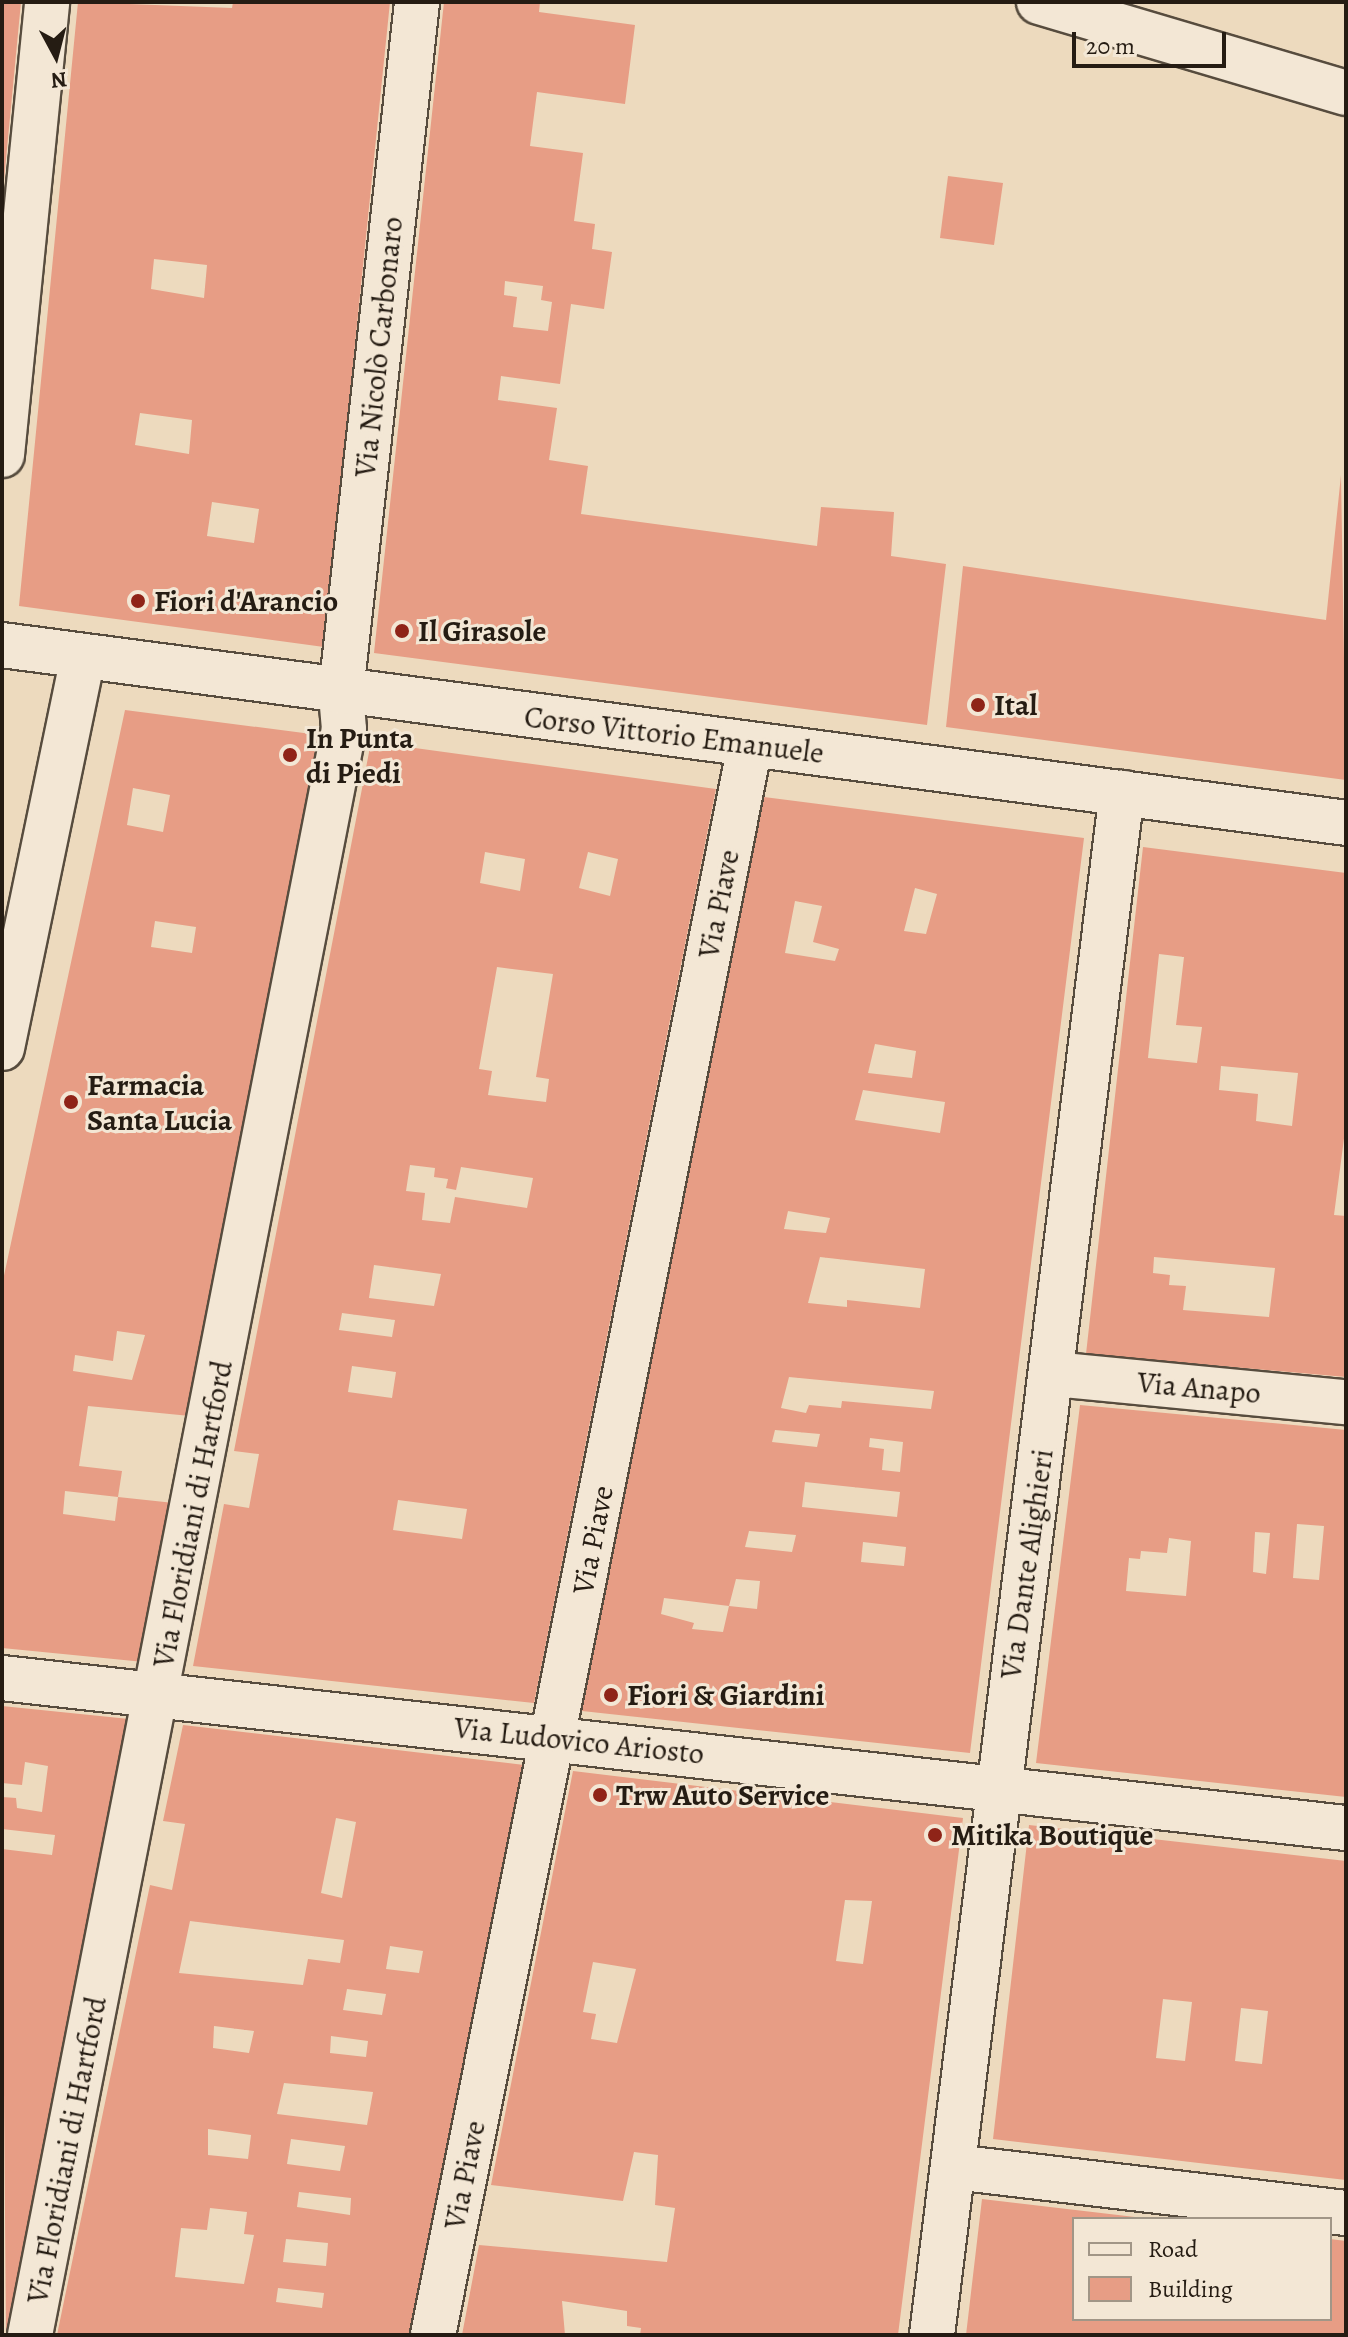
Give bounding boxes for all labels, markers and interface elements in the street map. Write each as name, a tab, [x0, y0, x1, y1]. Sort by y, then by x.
north arrow	[16, 16, 96, 96]
scale bar	[1076, 16, 1230, 66]
text: 20 m	[1086, 30, 1135, 62]
text: N	[49, 64, 69, 96]
street label: Via Nicolò Carbonaro	[347, 215, 411, 479]
place label: Fiori d'Arancio	[154, 583, 338, 619]
marker: Fiori d'Arancio	[129, 592, 147, 610]
place label: Il Girasole	[418, 613, 546, 649]
marker: Il Girasole	[393, 622, 411, 640]
place label: Ital	[994, 687, 1037, 723]
marker: Ital	[969, 696, 987, 714]
street label: Corso Vittorio Emanuele	[522, 699, 826, 771]
place label: In Punta di Piedi	[306, 720, 414, 790]
marker: In Punta di Piedi	[281, 746, 299, 764]
street label: Via Piave	[691, 847, 747, 961]
place label: Farmacia Santa Lucia	[87, 1067, 232, 1138]
marker: Farmacia Santa Lucia	[62, 1093, 80, 1111]
street label: Via Floridiani di Hartford	[146, 1357, 240, 1671]
street label: Via Anapo	[1136, 1365, 1262, 1411]
street label: Via Dante Alighieri	[993, 1447, 1061, 1681]
street label: Via Piave	[565, 1483, 621, 1597]
place label: Fiori & Giardini	[627, 1677, 824, 1713]
marker: Fiori & Giardini	[602, 1686, 620, 1704]
street label: Via Ludovico Ariosto	[452, 1710, 706, 1772]
place label: Trw Auto Service	[616, 1777, 829, 1813]
marker: Trw Auto Service	[591, 1786, 609, 1804]
place label: Mitika Boutique	[951, 1817, 1153, 1853]
marker: Mitika Boutique	[926, 1826, 944, 1844]
street label: Via Floridiani di Hartford	[20, 1993, 114, 2307]
street label: Via Piave	[437, 2118, 493, 2232]
legend	[1072, 2217, 1332, 2321]
text: Road	[1148, 2233, 1198, 2265]
text: Building	[1148, 2273, 1233, 2305]

